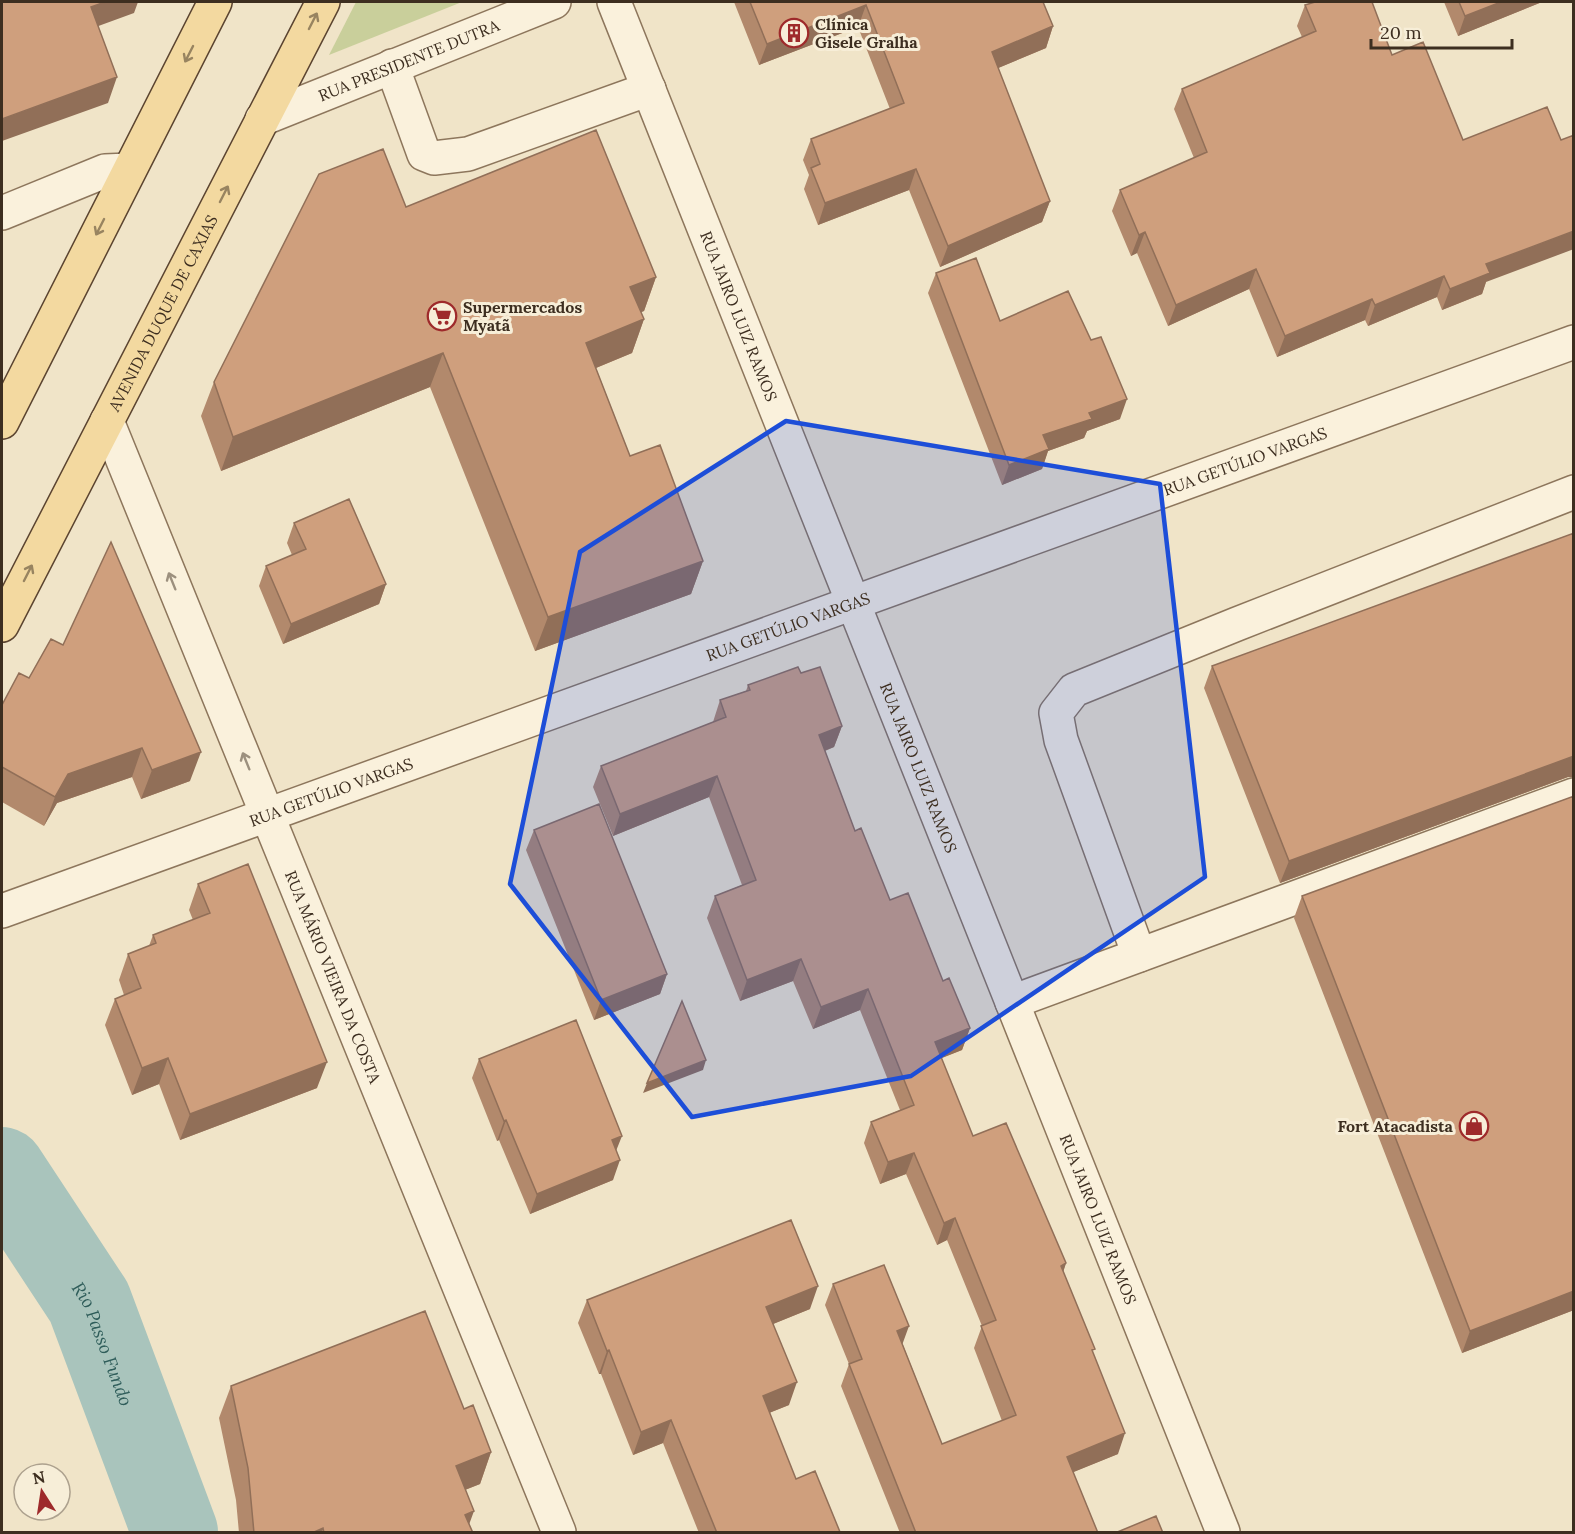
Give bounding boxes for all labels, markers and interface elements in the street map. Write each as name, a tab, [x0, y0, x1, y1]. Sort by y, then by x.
one-way arrow	[307, 12, 319, 30]
scale bar	[1371, 12, 1512, 50]
place label: Clínica Gisele Gralha	[815, 14, 918, 52]
street label: RUA PRESIDENTE DUTRA	[315, 15, 503, 105]
building icon: Clínica Gisele Gralha	[778, 17, 810, 49]
text: 20 m	[1380, 21, 1422, 44]
one-way arrow	[182, 44, 194, 62]
one-way arrow	[218, 186, 230, 204]
street label: AVENIDA DUQUE DE CAXIAS	[103, 211, 222, 416]
one-way arrow	[94, 218, 106, 236]
street label: RUA JAIRO LUIZ RAMOS	[696, 228, 782, 404]
place label: Supermercados Myatã	[463, 297, 582, 335]
supermarket icon: Supermercados Myatã	[426, 300, 458, 332]
street label: RUA GETÚLIO VARGAS	[1160, 422, 1330, 500]
one-way arrow	[22, 565, 34, 582]
one-way arrow	[166, 572, 177, 590]
street label: RUA GETÚLIO VARGAS	[703, 588, 873, 665]
street label: RUA JAIRO LUIZ RAMOS	[876, 680, 962, 856]
one-way arrow	[240, 752, 251, 771]
street label: RUA GETÚLIO VARGAS	[246, 753, 416, 831]
street label: RUA MÁRIO VIEIRA DA COSTA	[281, 867, 386, 1087]
shop icon: Fort Atacadista	[1458, 1110, 1490, 1142]
place label: Fort Atacadista	[1337, 1116, 1454, 1136]
street label: RUA JAIRO LUIZ RAMOS	[1056, 1131, 1141, 1307]
water label: Rio Passo Fundo	[67, 1277, 138, 1409]
north arrow	[12, 1462, 72, 1522]
text: N	[31, 1466, 47, 1488]

